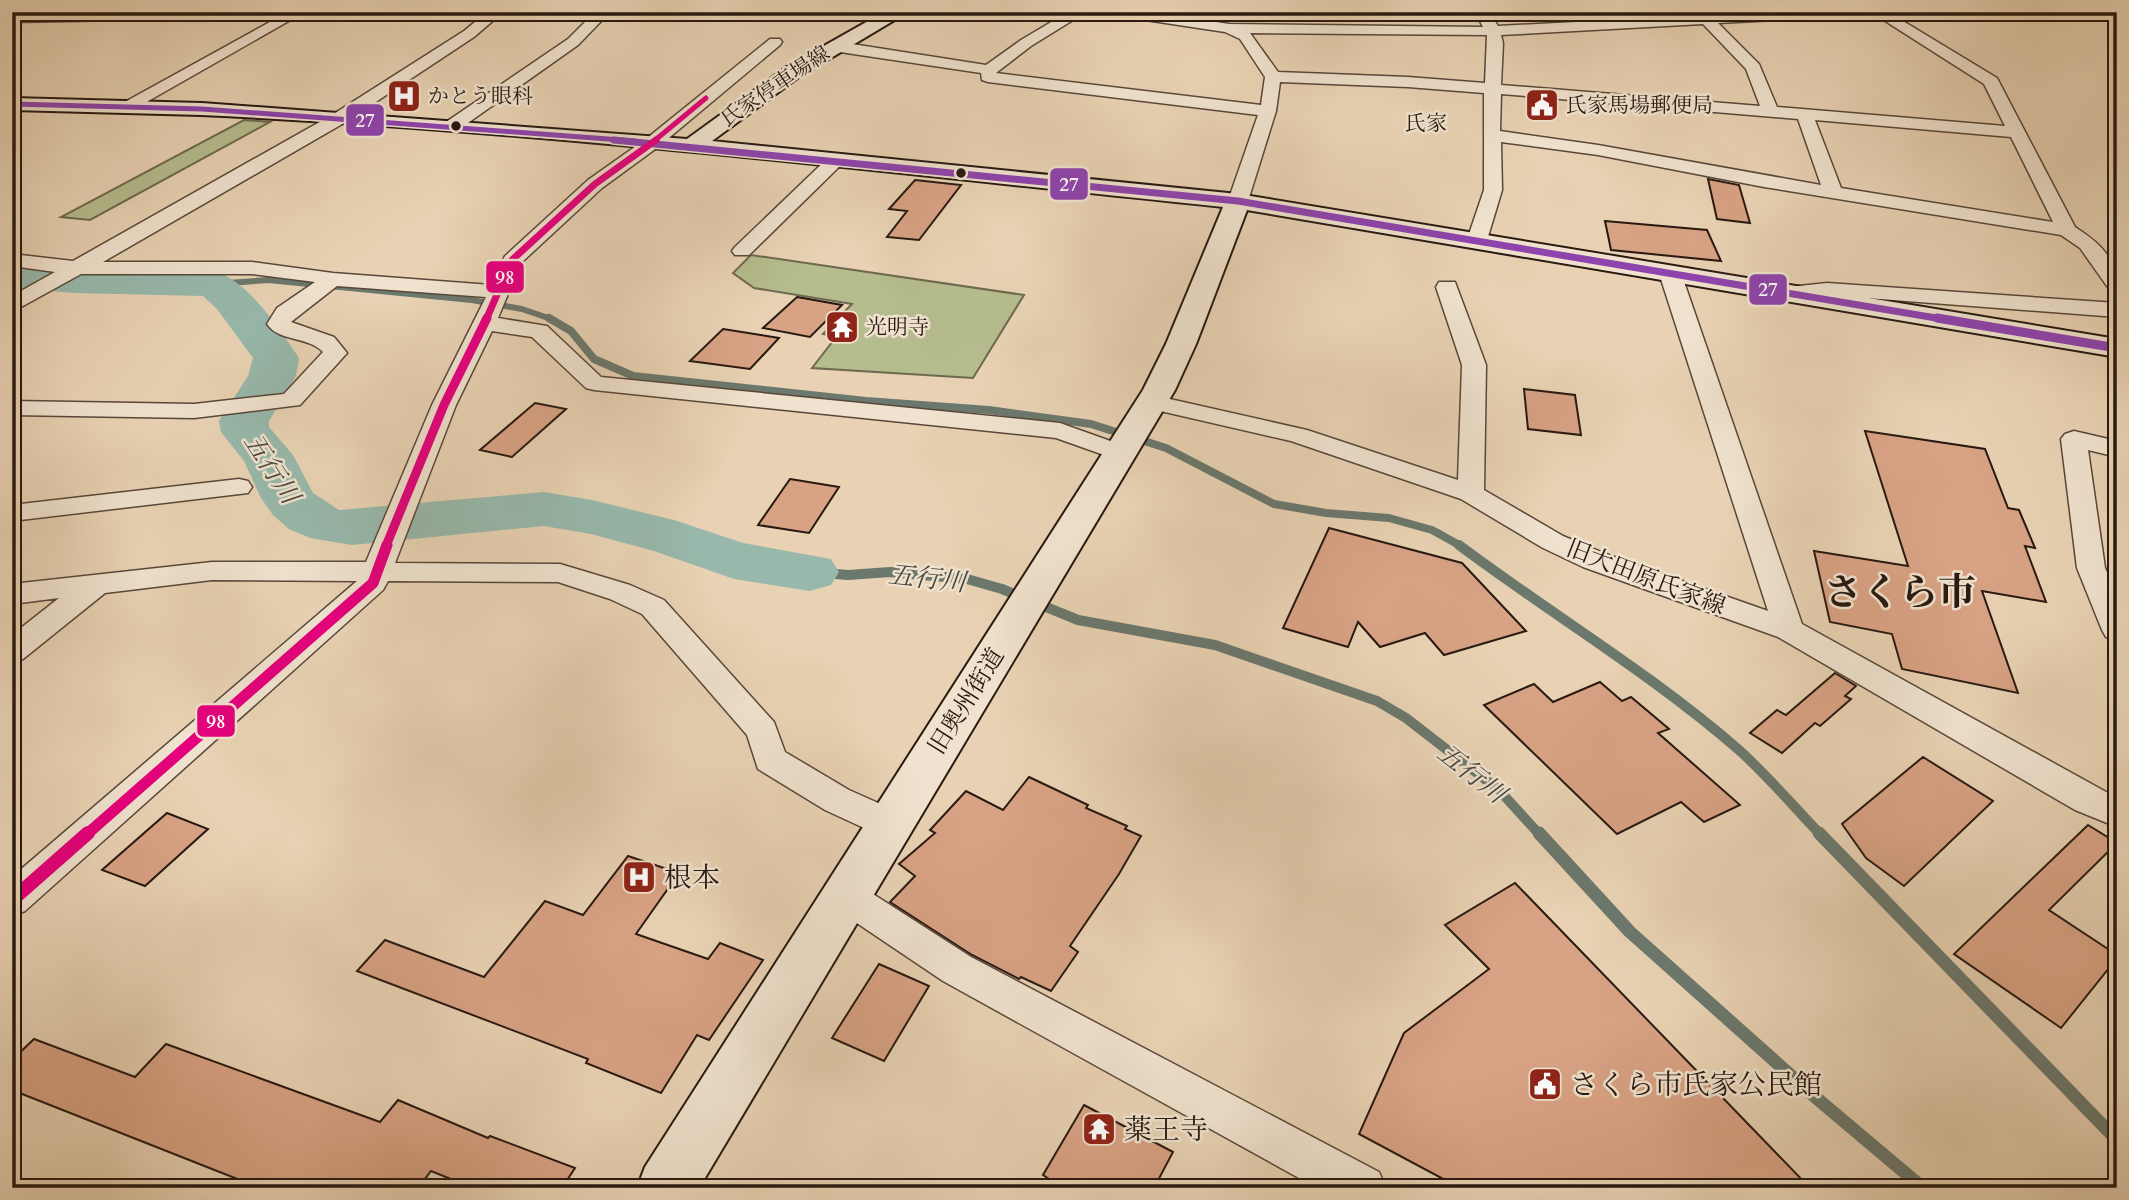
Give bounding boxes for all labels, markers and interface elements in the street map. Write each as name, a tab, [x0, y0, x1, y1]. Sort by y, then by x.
street label: 氏家停車場線	[715, 39, 836, 134]
hospital icon: かとう眼科	[385, 77, 423, 115]
place label: かとう眼科	[428, 82, 533, 111]
public building icon: 氏家馬場郵便局	[1523, 86, 1561, 124]
place label: 氏家馬場郵便局	[1566, 91, 1713, 120]
line badge: 27	[345, 103, 385, 137]
text: 27	[355, 108, 375, 134]
district label: 氏家	[1405, 109, 1447, 138]
unlabelled marker	[449, 119, 463, 133]
unlabelled marker	[954, 166, 968, 180]
line badge: 27	[1049, 167, 1089, 201]
text: 27	[1059, 172, 1079, 198]
line badge: 98	[485, 260, 525, 294]
text: 98	[495, 265, 515, 291]
line badge: 27	[1748, 273, 1788, 306]
text: 27	[1758, 277, 1778, 303]
temple icon: 光明寺	[823, 308, 861, 346]
place label: 光明寺	[866, 313, 929, 342]
water label: 五行川	[236, 426, 309, 513]
street label: 旧大田原氏家線	[1561, 532, 1730, 623]
water label: 五行川	[886, 557, 971, 600]
district label: さくら市	[1824, 567, 1976, 619]
street label: 旧奥州街道	[921, 642, 1012, 761]
line badge: 98	[196, 704, 236, 738]
text: 98	[206, 709, 226, 735]
water label: 五行川	[1430, 736, 1516, 813]
hospital icon: 根本	[620, 858, 658, 896]
place label: 根本	[664, 859, 720, 897]
public building icon: さくら市氏家公民館	[1526, 1065, 1564, 1103]
place label: さくら市氏家公民館	[1570, 1066, 1822, 1104]
temple icon: 薬王寺	[1080, 1110, 1118, 1148]
place label: 薬王寺	[1124, 1111, 1208, 1149]

